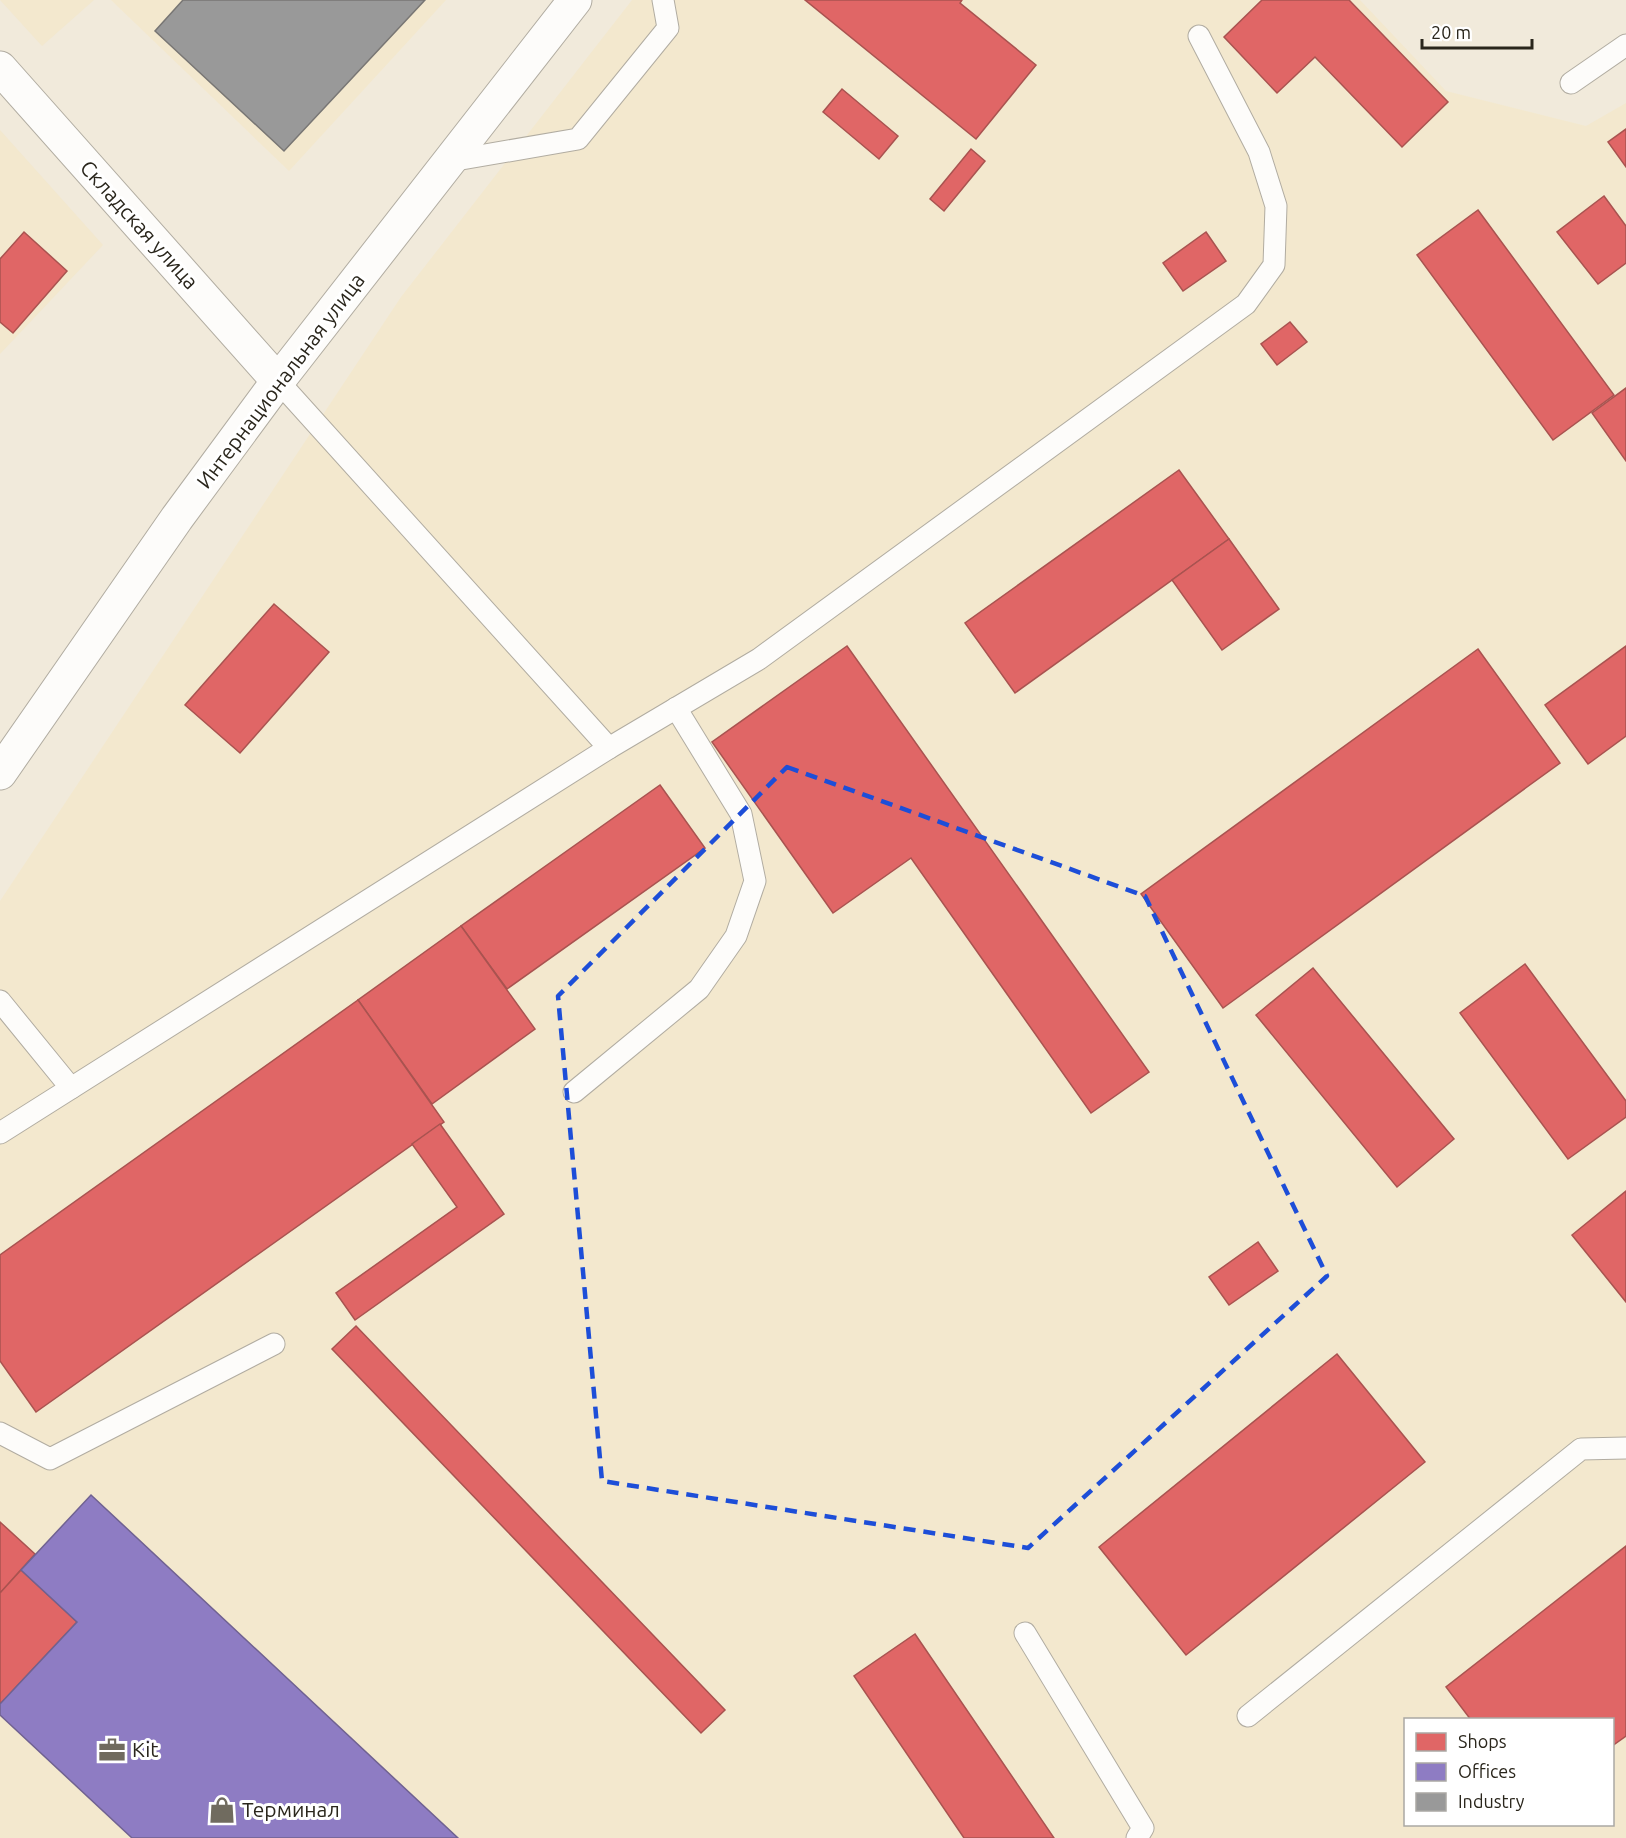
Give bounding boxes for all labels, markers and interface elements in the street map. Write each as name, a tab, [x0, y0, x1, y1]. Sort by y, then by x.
scale bar	[1422, 12, 1532, 50]
text: 20 m	[1431, 22, 1471, 42]
street label: Складская улица	[76, 155, 204, 293]
street label: Интернациональная улица	[191, 268, 369, 493]
legend	[1404, 1718, 1614, 1826]
text: Shops	[1458, 1731, 1507, 1751]
office icon: Kit	[97, 1735, 127, 1765]
place label: Kit	[132, 1737, 159, 1761]
text: Offices	[1458, 1761, 1516, 1781]
text: Industry	[1458, 1791, 1525, 1811]
shop icon: Терминал	[207, 1795, 237, 1825]
place label: Терминал	[242, 1797, 340, 1821]

